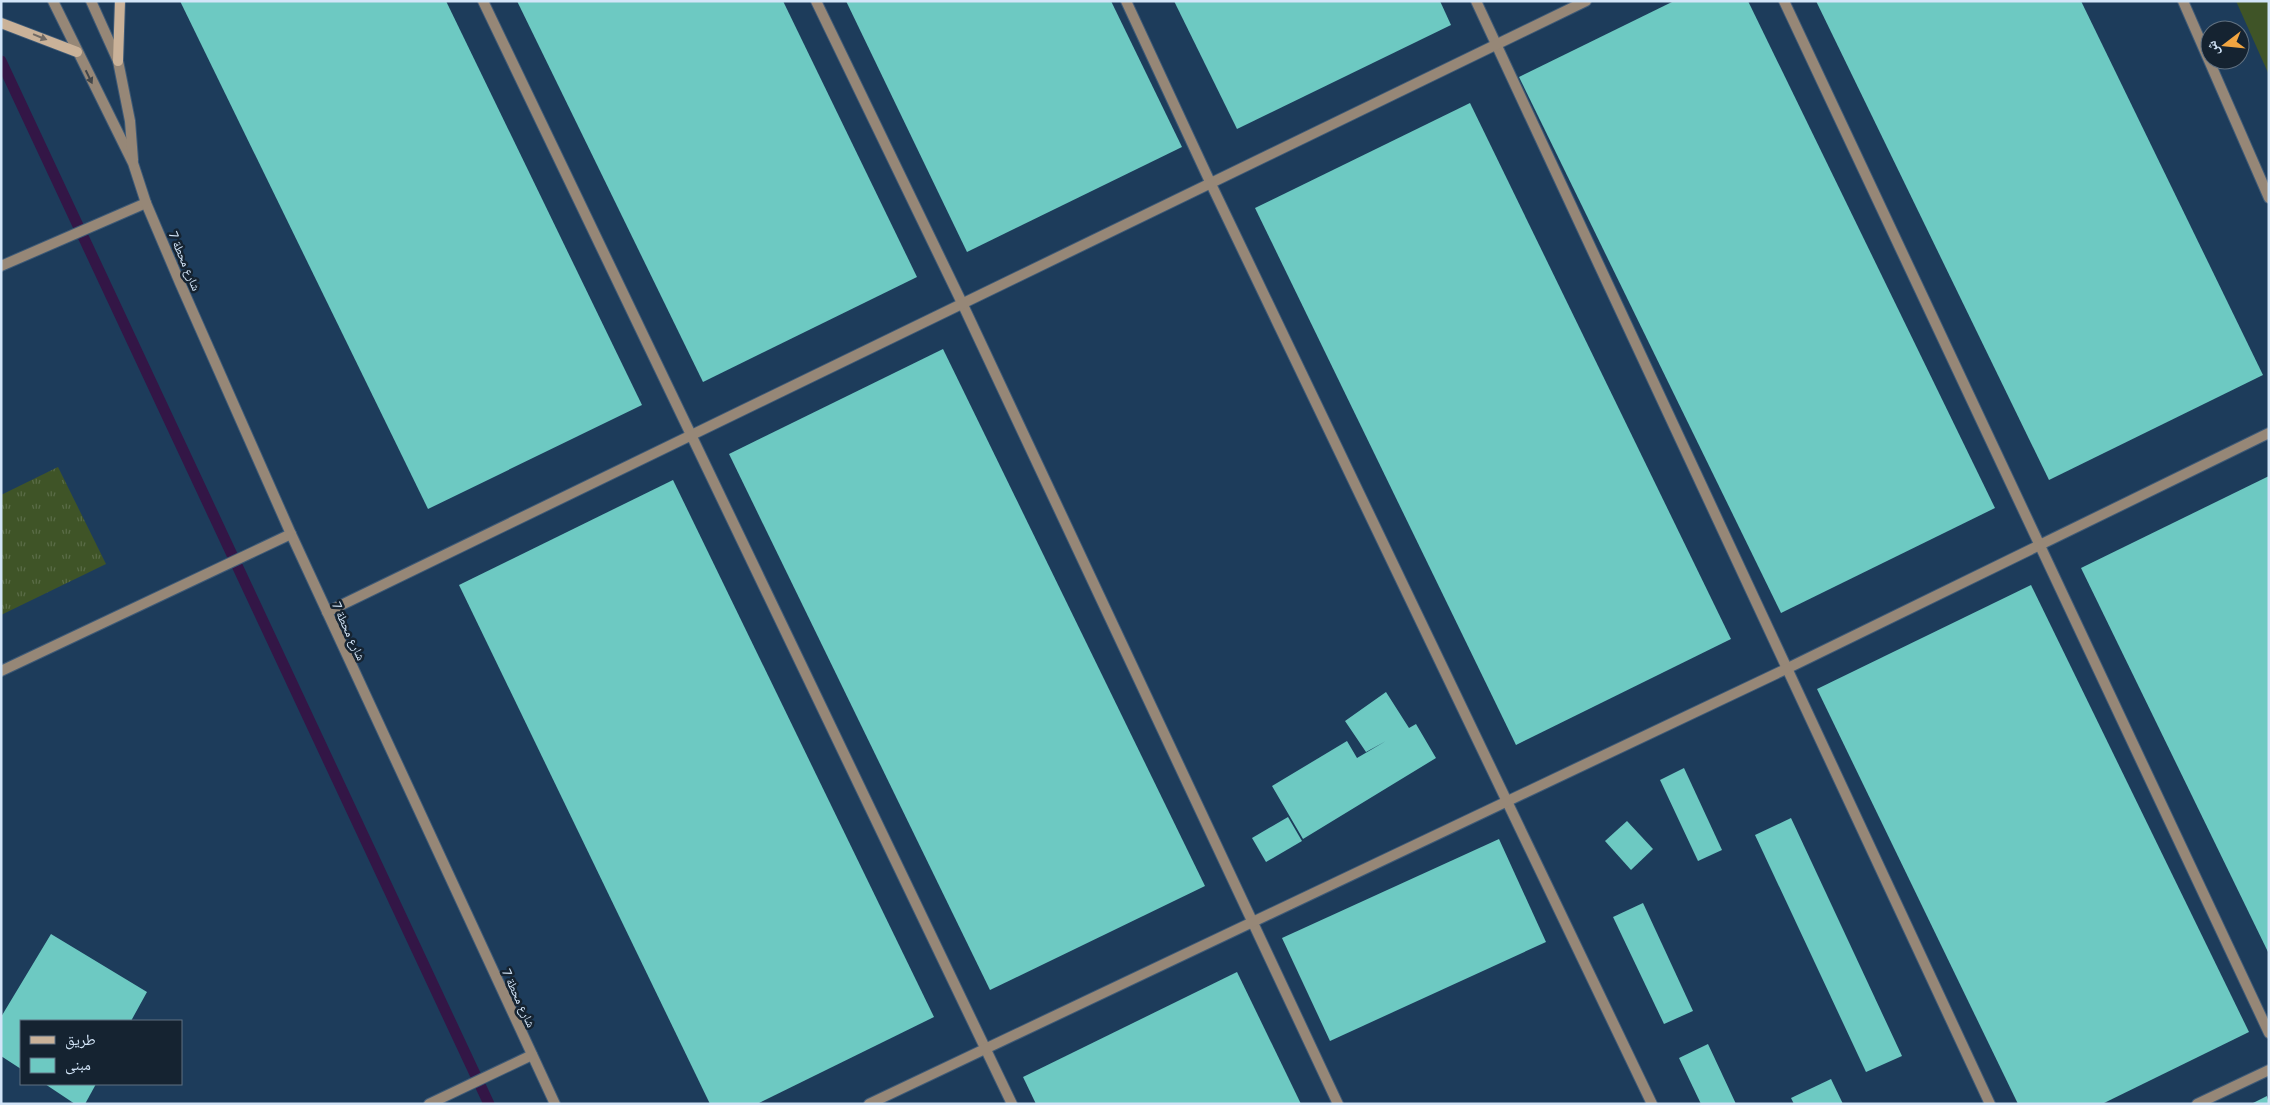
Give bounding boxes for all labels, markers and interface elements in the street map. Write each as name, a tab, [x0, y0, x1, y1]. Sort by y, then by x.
north arrow	[2200, 20, 2250, 70]
one-way arrow	[32, 33, 47, 41]
text: ش	[2202, 39, 2223, 58]
one-way arrow	[86, 70, 94, 84]
street label: شارع محطة 7	[165, 229, 204, 293]
street label: شارع محطة 7	[328, 599, 369, 663]
street label: شارع محطة 7	[498, 966, 539, 1030]
legend	[20, 1020, 182, 1085]
text: طريق	[65, 1030, 96, 1050]
text: مبنى	[65, 1055, 91, 1075]

